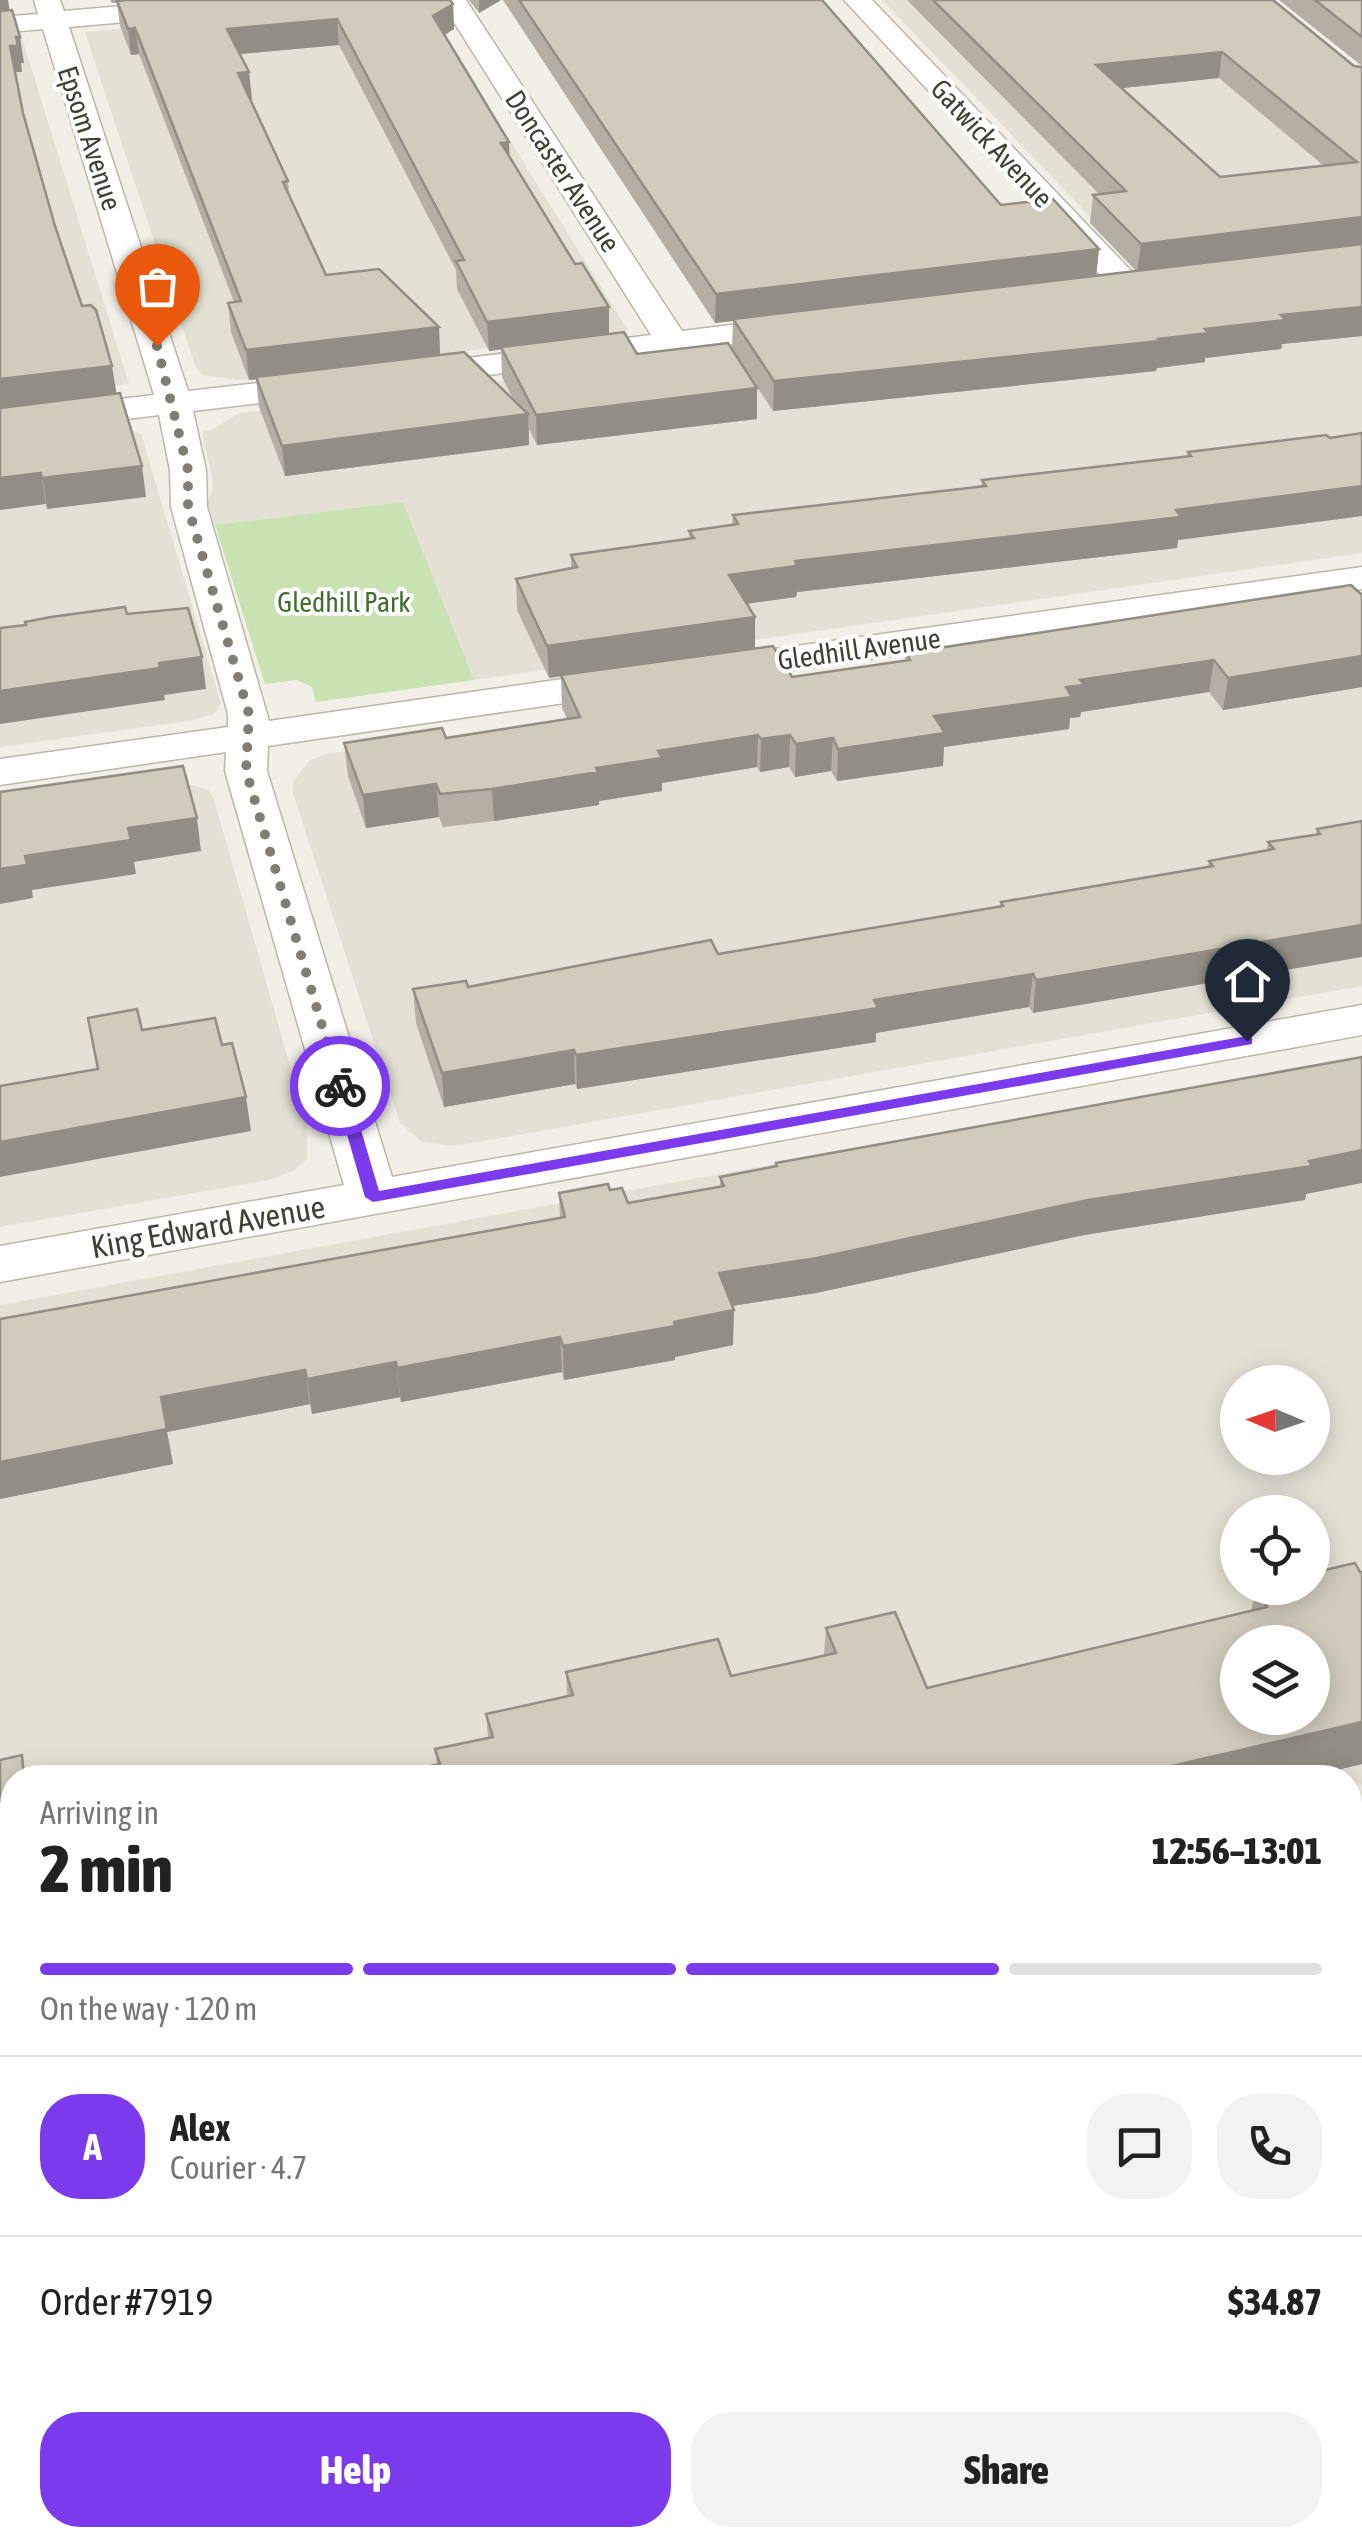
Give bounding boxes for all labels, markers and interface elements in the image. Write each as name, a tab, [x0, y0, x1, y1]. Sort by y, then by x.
street label: Epsom Avenue	[52, 62, 128, 214]
street label: Gatwick Avenue	[925, 72, 1059, 214]
street label: Doncaster Avenue	[499, 84, 627, 258]
pin	[115, 244, 200, 347]
icon: bag	[130, 259, 185, 314]
park label: Gledhill Park	[277, 586, 411, 618]
street label: Gledhill Avenue	[776, 622, 942, 676]
pin	[1205, 939, 1290, 1042]
icon: home	[1220, 954, 1275, 1009]
courier	[290, 1036, 390, 1136]
icon: bike	[313, 1059, 368, 1114]
street label: King Edward Avenue	[88, 1188, 328, 1265]
north arrow	[1220, 1365, 1330, 1475]
map controls	[1220, 1365, 1330, 1735]
button: locate	[1220, 1495, 1330, 1605]
button: layers	[1220, 1625, 1330, 1735]
text: Arriving in	[40, 1794, 159, 1831]
text: 12:56–13:01	[1152, 1829, 1322, 1872]
text: 2 min	[40, 1831, 173, 1906]
text: On the way · 120 m	[40, 1990, 257, 2027]
button: chat	[1087, 2094, 1192, 2199]
button: phone	[1217, 2094, 1322, 2199]
text: Alex	[170, 2106, 231, 2149]
text: A	[83, 2125, 102, 2168]
text: Courier · 4.7	[170, 2149, 307, 2186]
text: Order #7919	[40, 2280, 213, 2323]
text: $34.87	[1228, 2280, 1322, 2323]
button: Help	[40, 2412, 671, 2527]
button: Share	[691, 2412, 1322, 2527]

